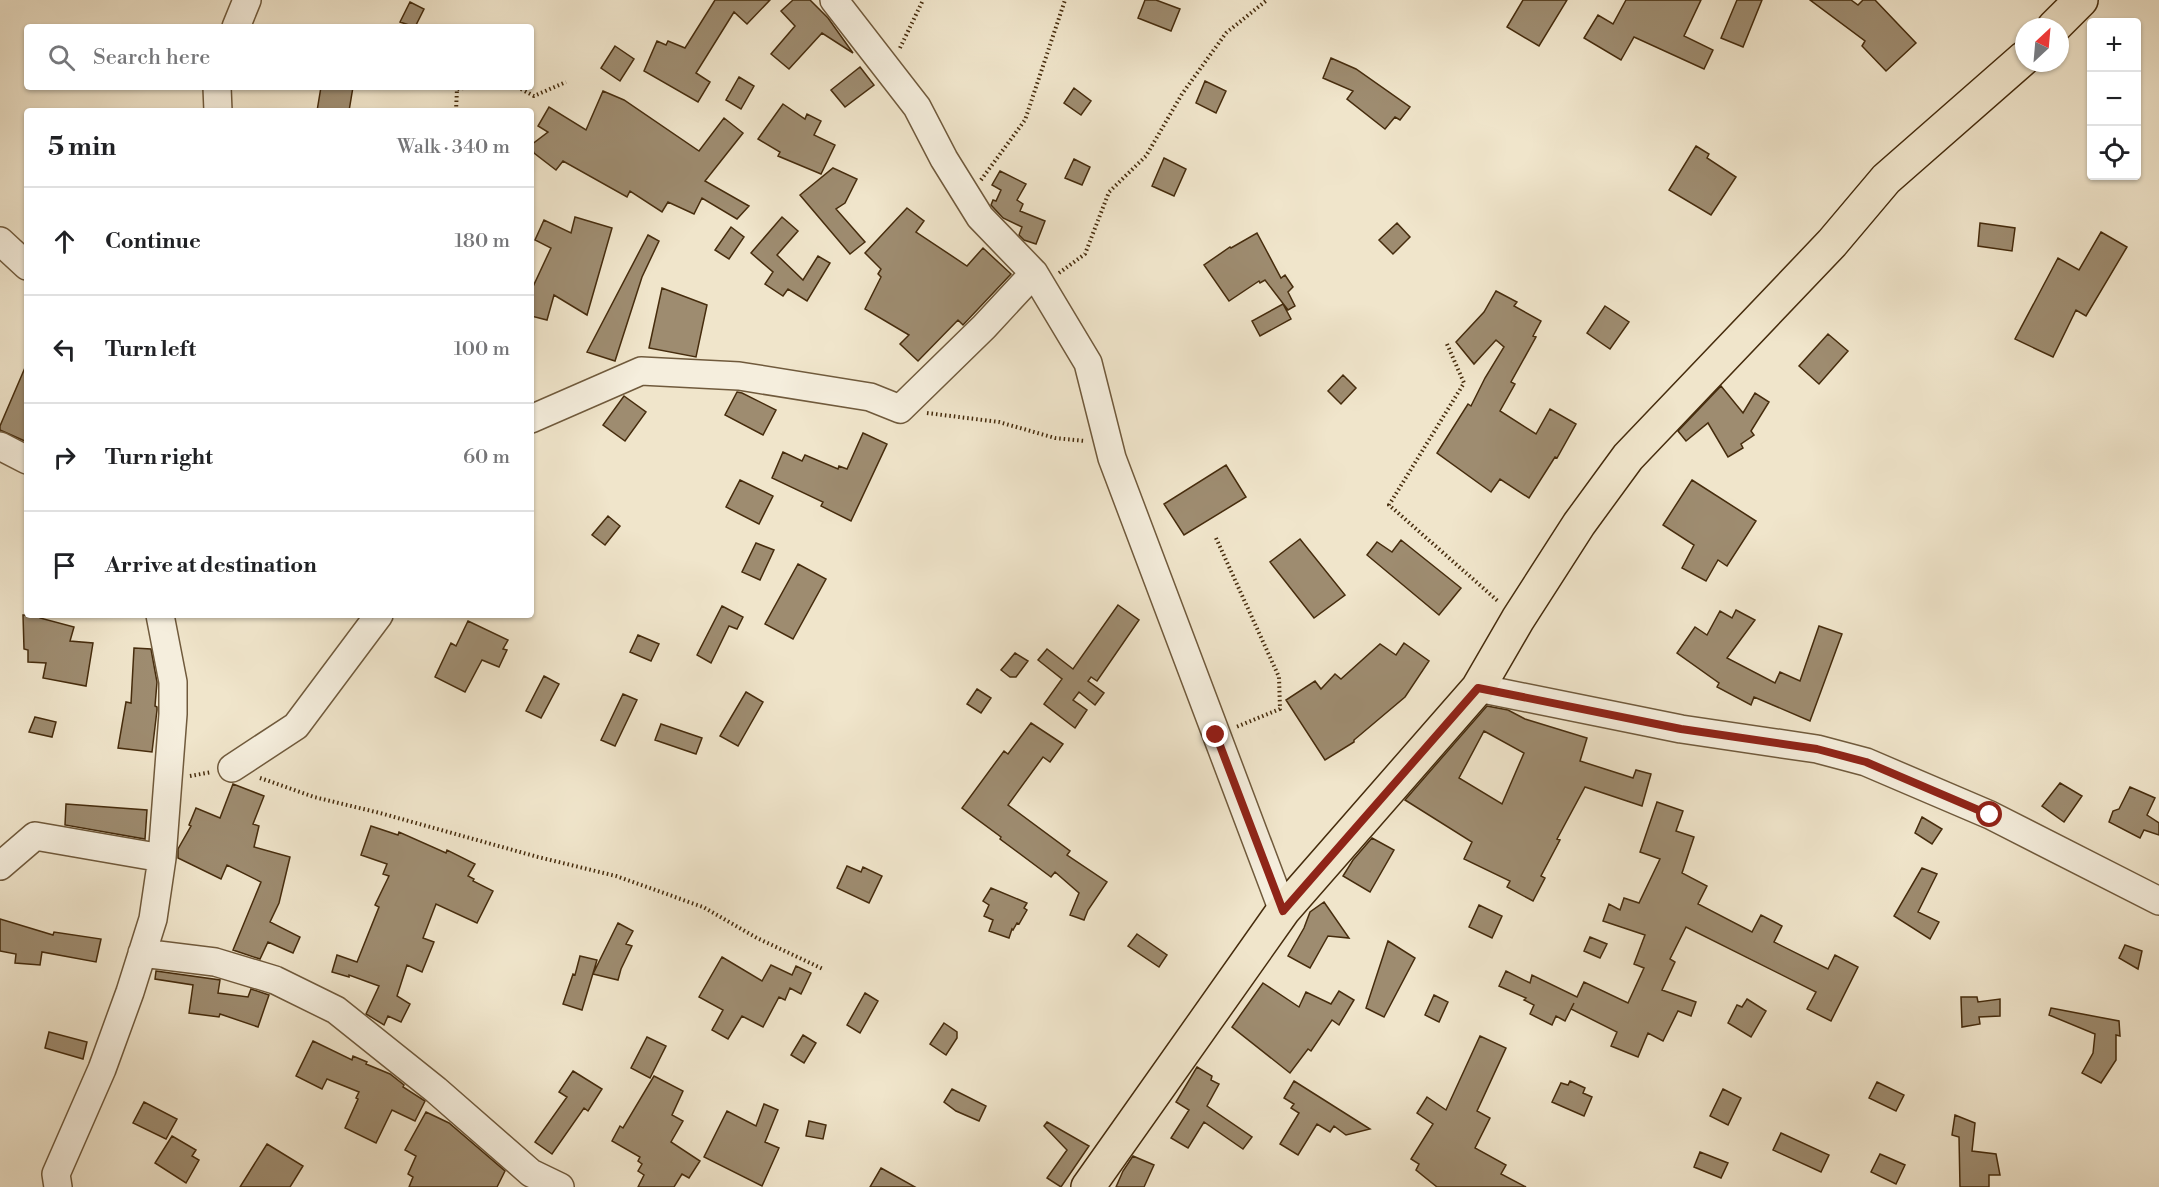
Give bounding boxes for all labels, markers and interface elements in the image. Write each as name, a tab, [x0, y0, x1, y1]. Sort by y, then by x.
north arrow	[2015, 18, 2069, 72]
map controls	[2087, 18, 2141, 180]
button: +	[2087, 18, 2141, 72]
search box	[24, 24, 534, 90]
icon: search	[45, 41, 78, 74]
text: Search here	[93, 44, 210, 71]
button: −	[2087, 72, 2141, 126]
button: locate	[2087, 126, 2141, 180]
text: 5 min	[48, 131, 116, 163]
text: Walk · 340 m	[397, 135, 510, 160]
icon: ahead	[48, 225, 81, 258]
text: Continue	[105, 228, 201, 255]
text: 180 m	[455, 229, 510, 254]
icon: left	[48, 333, 81, 366]
text: Turn left	[105, 336, 196, 363]
text: 100 m	[454, 337, 510, 362]
icon: right	[48, 441, 81, 474]
text: Turn right	[105, 444, 213, 471]
text: 60 m	[463, 445, 510, 470]
icon: arrive	[48, 549, 81, 582]
text: Arrive at destination	[105, 552, 317, 579]
route end	[1202, 721, 1228, 747]
route start	[1976, 801, 2002, 827]

